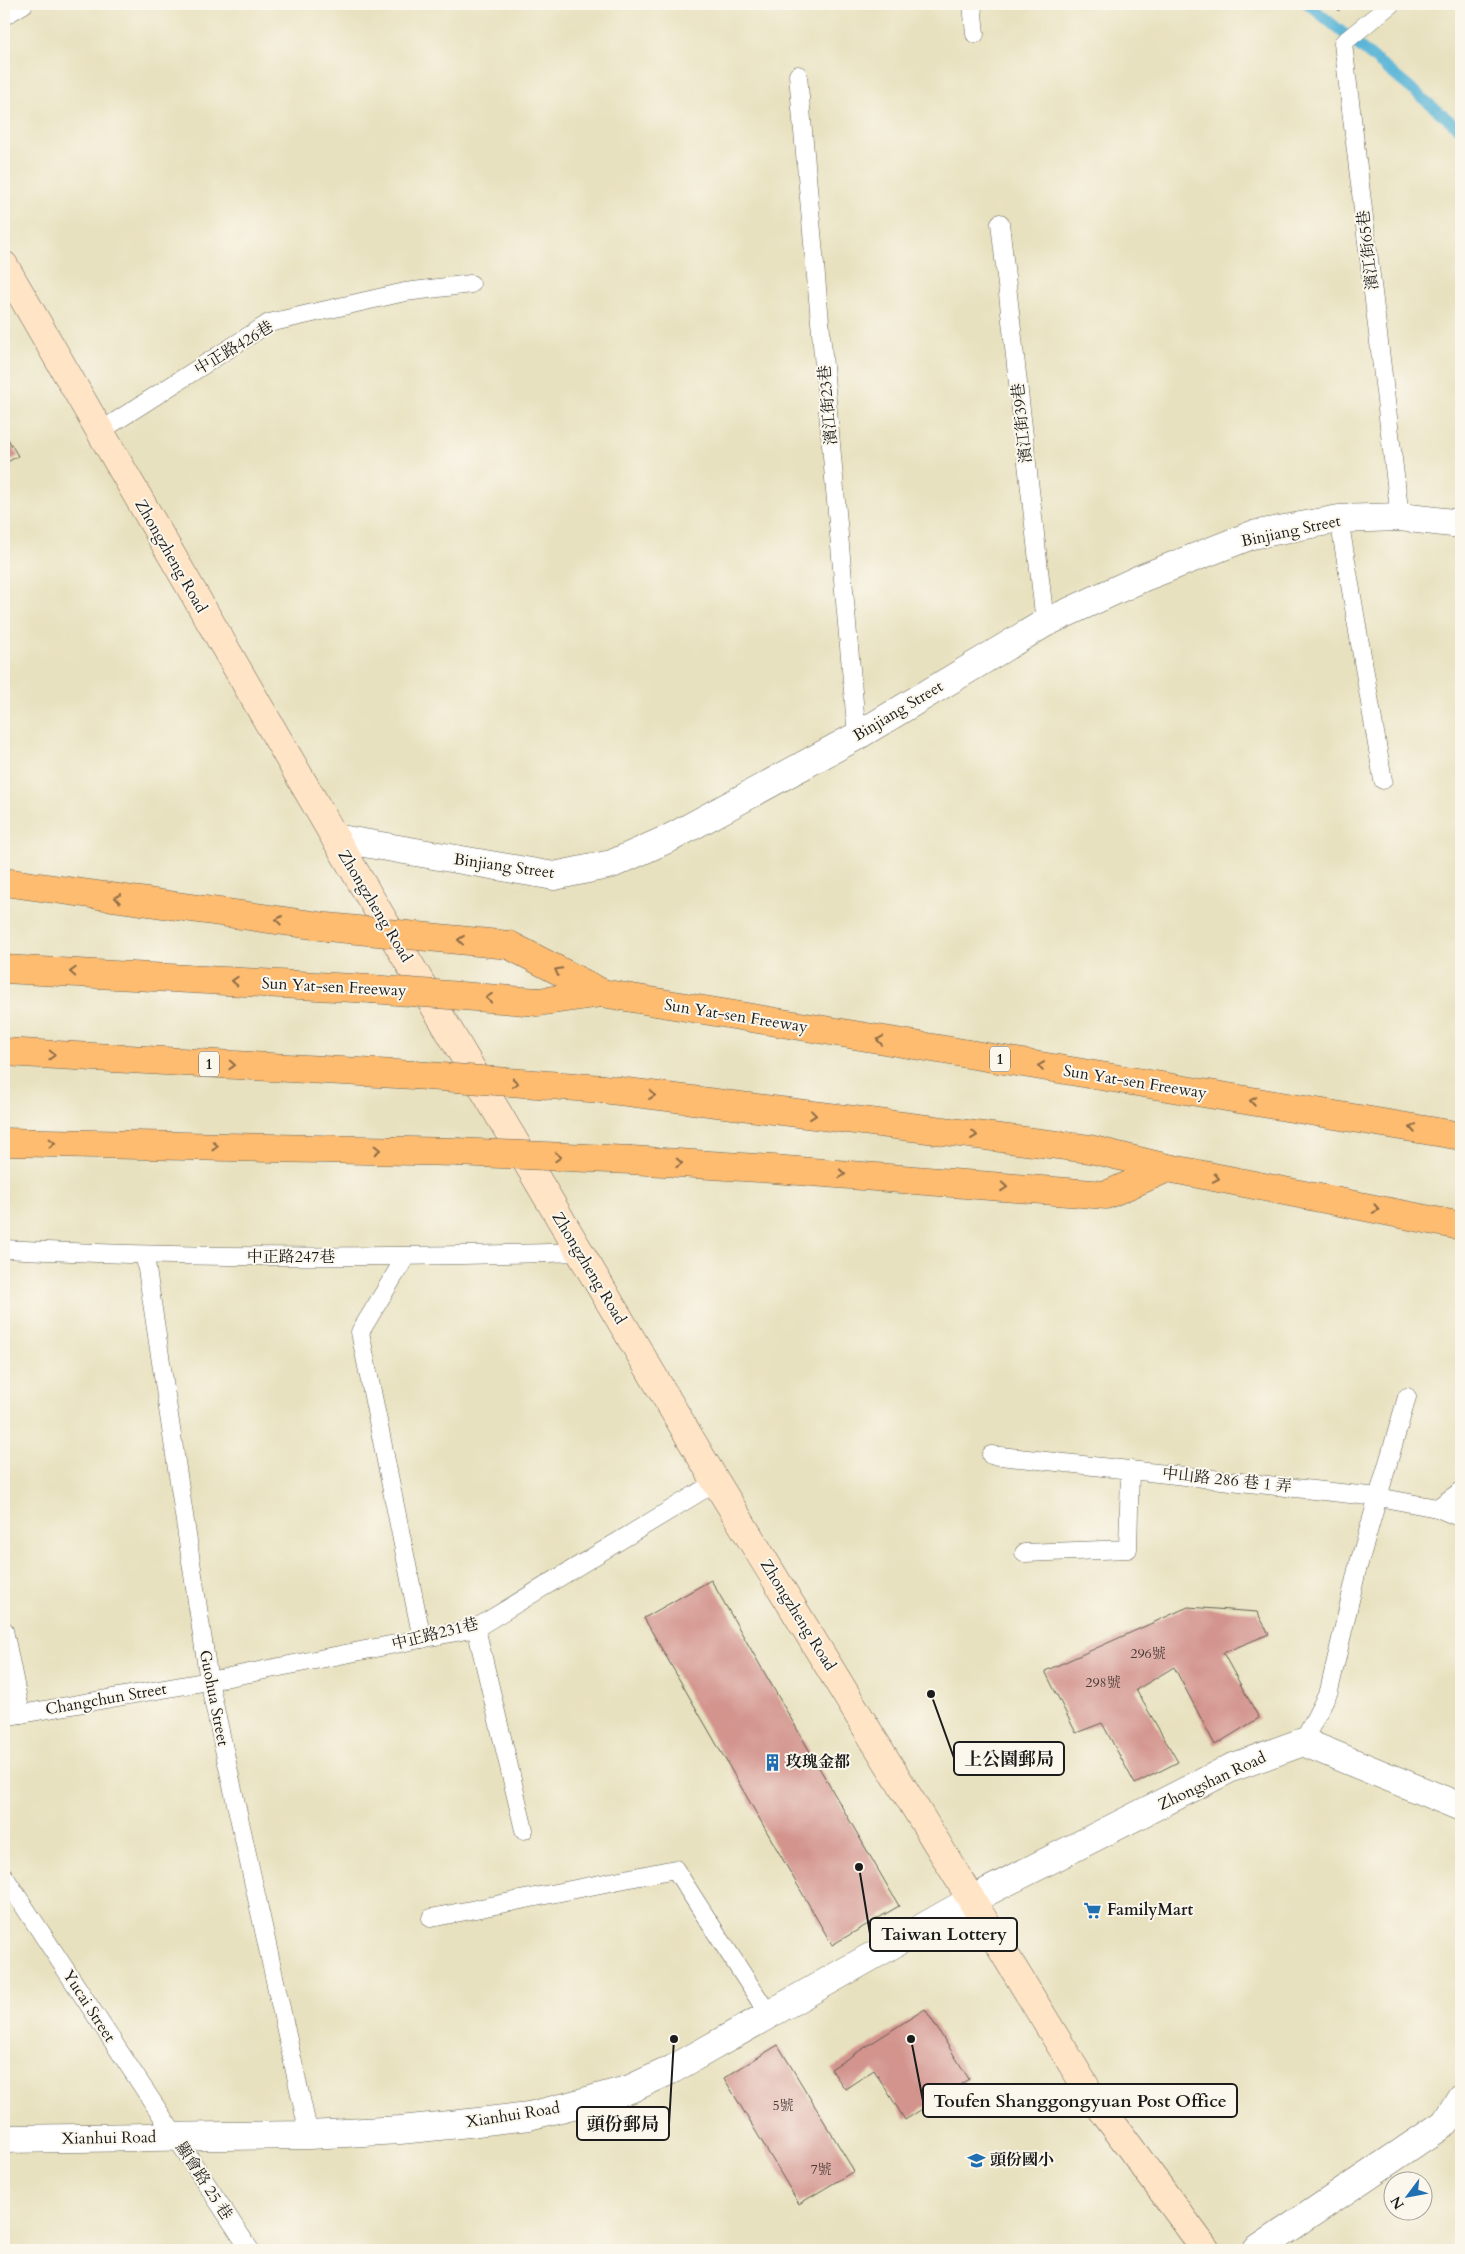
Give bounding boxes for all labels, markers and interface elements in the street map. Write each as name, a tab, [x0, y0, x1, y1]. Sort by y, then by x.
street label: 濱江街65巷	[1352, 209, 1384, 291]
street label: 中正路426巷	[190, 316, 278, 380]
street label: 濱江街23巷	[814, 364, 842, 446]
street label: 濱江街39巷	[1007, 382, 1037, 464]
street label: Zhongzheng Road	[130, 495, 213, 617]
street label: Binjiang Street	[1239, 510, 1343, 552]
street label: Binjiang Street	[849, 675, 947, 747]
street label: Zhongzheng Road	[333, 846, 418, 967]
street label: Binjiang Street	[452, 848, 556, 884]
one-way arrow	[113, 893, 121, 904]
one-way arrow	[274, 916, 283, 926]
one-way arrow	[456, 935, 464, 946]
one-way arrow	[69, 967, 77, 978]
one-way arrow	[555, 967, 564, 977]
street label: Sun Yat-sen Freeway	[261, 972, 407, 1002]
one-way arrow	[231, 976, 239, 987]
one-way arrow	[485, 993, 493, 1004]
street label: Sun Yat-sen Freeway	[663, 994, 810, 1038]
one-way arrow	[876, 1035, 885, 1045]
road number: 1	[990, 1046, 1010, 1072]
one-way arrow	[49, 1049, 57, 1060]
road number: 1	[199, 1052, 219, 1076]
one-way arrow	[228, 1059, 236, 1070]
street label: Sun Yat-sen Freeway	[1062, 1060, 1209, 1104]
one-way arrow	[1036, 1061, 1044, 1072]
one-way arrow	[511, 1077, 519, 1088]
one-way arrow	[648, 1089, 656, 1100]
one-way arrow	[1248, 1097, 1257, 1107]
one-way arrow	[809, 1109, 817, 1120]
one-way arrow	[1409, 1123, 1418, 1133]
one-way arrow	[971, 1129, 979, 1140]
one-way arrow	[49, 1138, 57, 1148]
one-way arrow	[211, 1141, 219, 1152]
one-way arrow	[374, 1145, 382, 1155]
one-way arrow	[555, 1151, 563, 1162]
one-way arrow	[676, 1157, 684, 1168]
one-way arrow	[838, 1168, 846, 1179]
one-way arrow	[1212, 1172, 1221, 1182]
one-way arrow	[1000, 1181, 1008, 1192]
one-way arrow	[1371, 1203, 1380, 1214]
street label: Zhongzheng Road	[547, 1208, 632, 1329]
street label: 中正路247巷	[247, 1246, 335, 1268]
street label: 中山路 286 巷 1 弄	[1161, 1462, 1293, 1498]
street label: Zhongzheng Road	[755, 1555, 841, 1675]
street label: 中正路231巷	[389, 1613, 481, 1655]
house number: 296號	[1130, 1644, 1166, 1663]
street label: Guohua Street	[194, 1648, 234, 1748]
house number: 298號	[1085, 1673, 1121, 1692]
street label: Changchun Street	[44, 1678, 168, 1720]
callout: 上公園郵局	[954, 1742, 1064, 1775]
street label: Zhongshan Road	[1155, 1746, 1270, 1816]
text: 上公園郵局	[964, 1747, 1054, 1772]
place label: 玫瑰金都	[786, 1751, 850, 1773]
building icon: 玫瑰金都	[762, 1752, 782, 1772]
place label: FamilyMart	[1107, 1899, 1193, 1921]
supermarket icon: FamilyMart	[1083, 1900, 1103, 1920]
callout: Taiwan Lottery	[870, 1918, 1017, 1951]
text: Taiwan Lottery	[881, 1922, 1008, 1947]
street label: Yucai Street	[57, 1966, 121, 2046]
callout: Toufen Shanggongyuan Post Office	[923, 2084, 1237, 2117]
text: Toufen Shanggongyuan Post Office	[933, 2089, 1227, 2114]
house number: 5號	[772, 2096, 794, 2115]
street label: Xianhui Road	[465, 2097, 562, 2133]
callout: 頭份郵局	[577, 2107, 669, 2140]
text: 頭份郵局	[587, 2112, 659, 2137]
street label: Xianhui Road	[62, 2126, 157, 2150]
street label: 顯會路 25 巷	[171, 2138, 237, 2224]
place label: 頭份國小	[990, 2149, 1054, 2171]
school or university icon: 頭份國小	[966, 2150, 986, 2170]
house number: 7號	[810, 2160, 832, 2179]
north arrow	[1382, 2172, 1432, 2222]
text: N	[1386, 2192, 1409, 2213]

